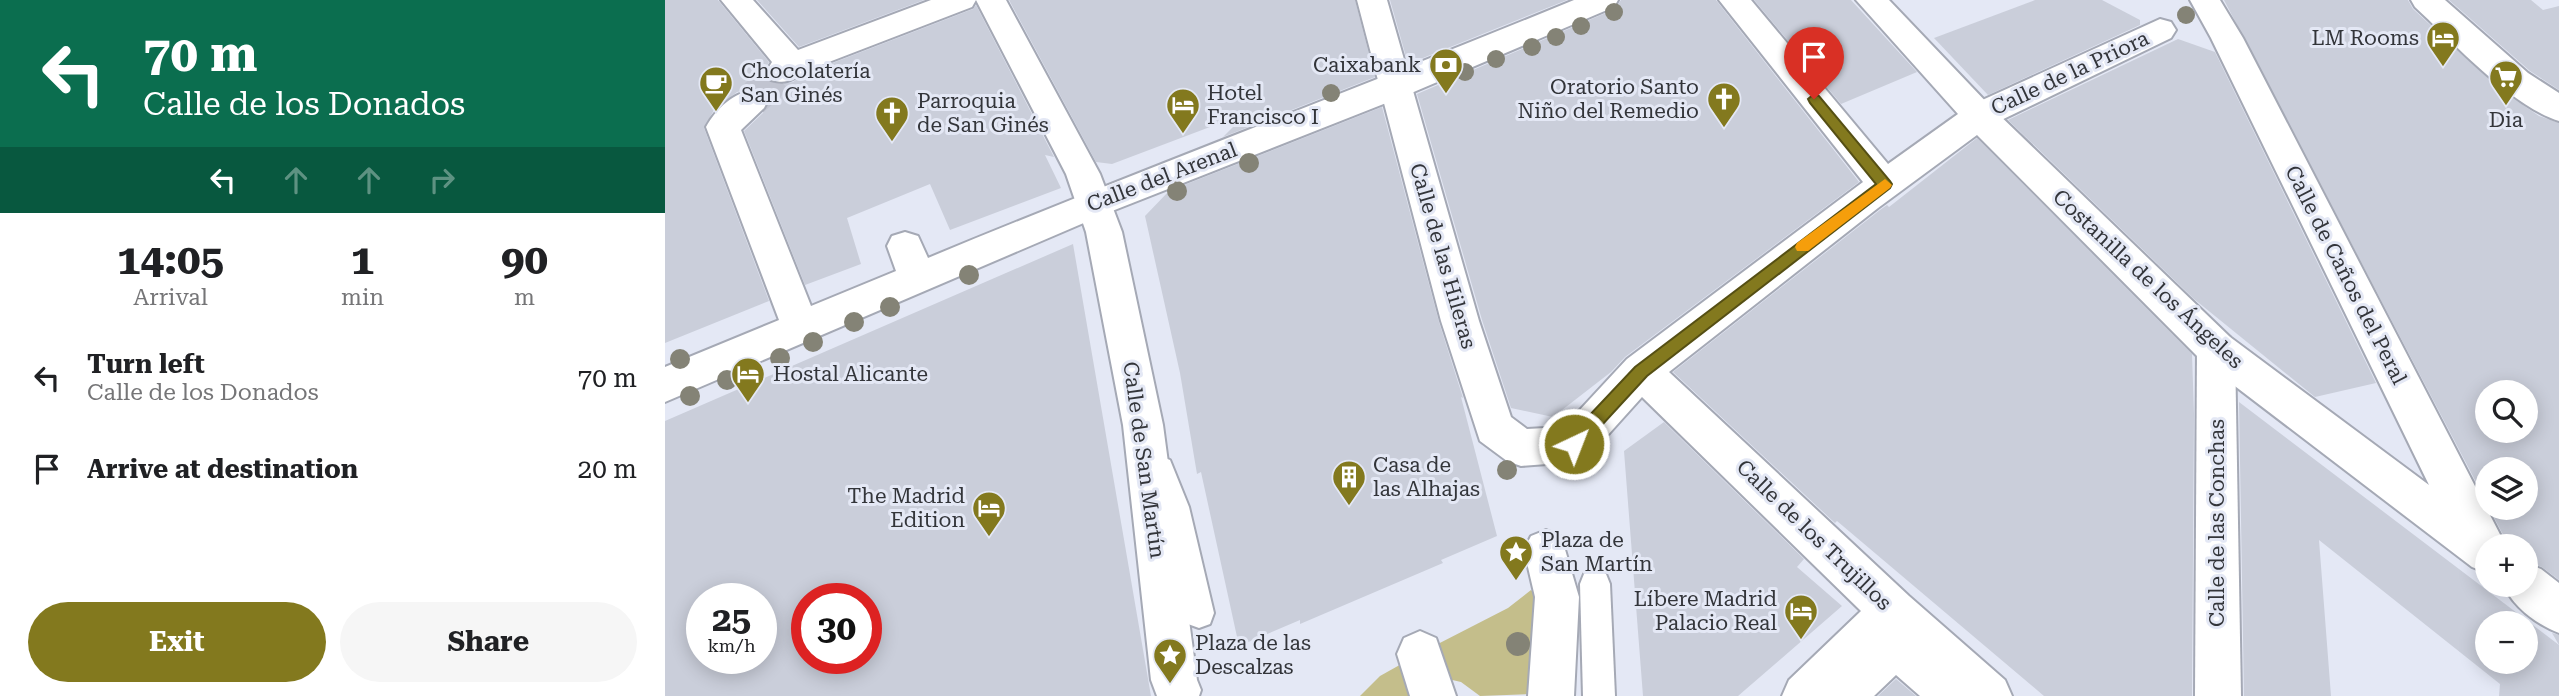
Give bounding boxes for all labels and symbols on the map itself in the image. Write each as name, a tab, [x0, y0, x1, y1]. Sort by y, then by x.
hotel icon: LM Rooms	[2424, 19, 2462, 68]
street label: Calle de la Priora	[1987, 26, 2153, 120]
place label: LM Rooms	[2311, 26, 2419, 50]
pin	[1784, 27, 1844, 99]
bank icon: Caixabank	[1427, 46, 1465, 95]
place label: Caixabank	[1313, 53, 1421, 77]
supermarket icon: Dia	[2487, 58, 2525, 107]
place label: Chocolatería San Ginés	[741, 59, 871, 107]
cafe icon: Chocolatería San Ginés	[697, 64, 735, 113]
place label: Oratorio Santo Niño del Remedio	[1518, 75, 1699, 123]
church icon: Oratorio Santo Niño del Remedio	[1705, 80, 1743, 129]
place label: Hotel Francisco I	[1207, 81, 1319, 129]
hotel icon: Hotel Francisco I	[1164, 86, 1202, 135]
place label: Parroquia de San Ginés	[917, 89, 1049, 137]
church icon: Parroquia de San Ginés	[873, 94, 911, 143]
place label: Dia	[2489, 108, 2524, 132]
street label: Calle del Arenal	[1084, 137, 1241, 217]
street label: Calle de las Hileras	[1405, 161, 1481, 351]
street label: Calle de Caños del Peral	[2280, 162, 2412, 389]
street label: Costanilla de los Ángeles	[2048, 184, 2249, 373]
hotel icon: Hostal Alicante	[729, 355, 767, 404]
street label: Calle de San Martín	[1118, 360, 1170, 560]
place label: Hostal Alicante	[773, 362, 928, 386]
position arrow	[1537, 407, 1611, 481]
street label: Calle de las Conchas	[2205, 419, 2229, 627]
place label: Casa de las Alhajas	[1373, 453, 1480, 501]
street label: Calle de los Trujillos	[1732, 455, 1896, 615]
building icon: Casa de las Alhajas	[1330, 458, 1368, 507]
place label: The Madrid Edition	[847, 484, 966, 532]
hotel icon: The Madrid Edition	[970, 489, 1008, 538]
place label: Plaza de San Martín	[1541, 528, 1653, 576]
place icon: Plaza de San Martín	[1497, 533, 1535, 582]
speed limit sign: 30	[791, 583, 882, 674]
place label: Líbere Madrid Palacio Real	[1634, 587, 1778, 635]
hotel icon: Líbere Madrid Palacio Real	[1782, 592, 1820, 641]
place label: Plaza de las Descalzas	[1195, 631, 1311, 679]
place icon: Plaza de las Descalzas	[1151, 636, 1189, 685]

